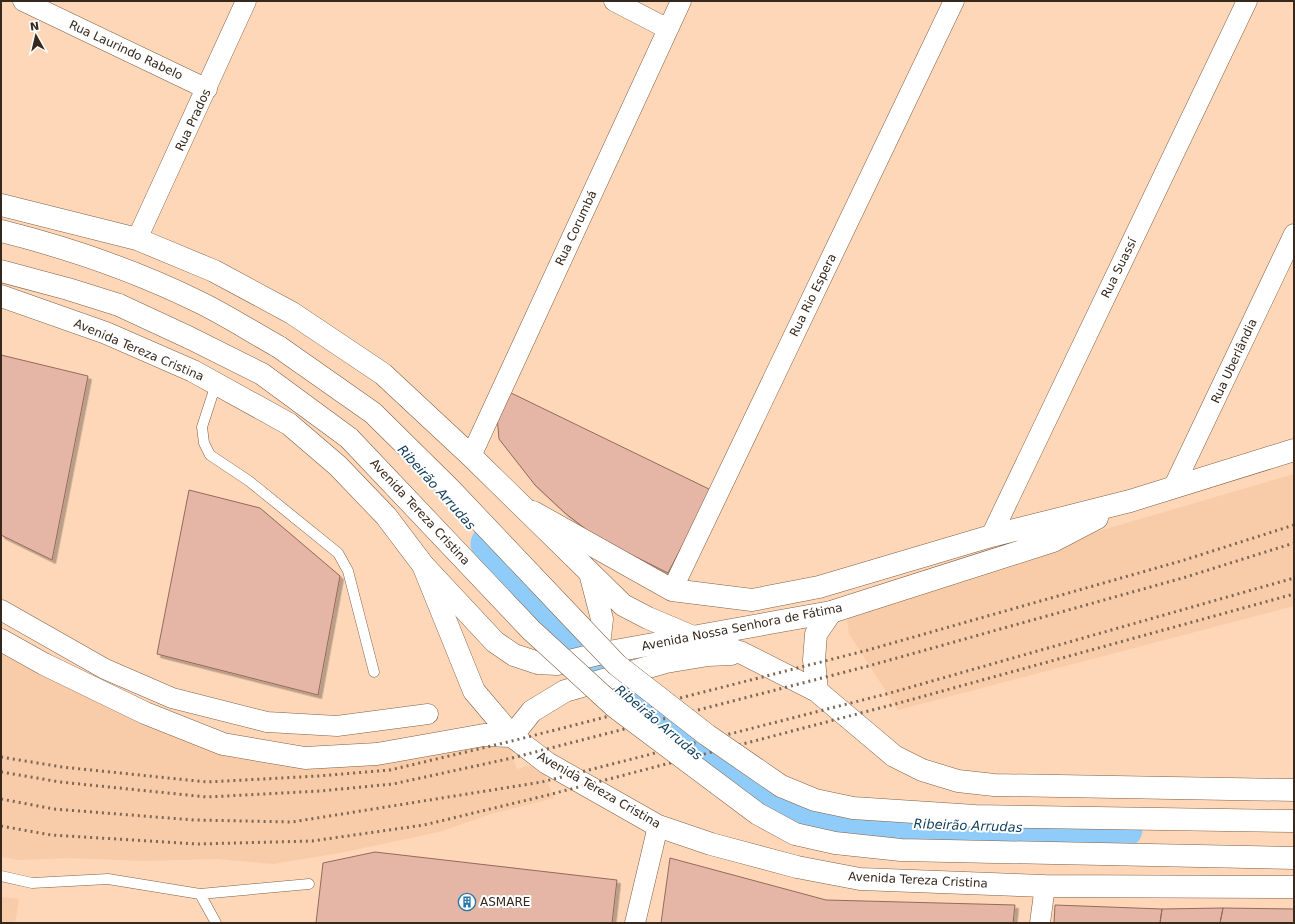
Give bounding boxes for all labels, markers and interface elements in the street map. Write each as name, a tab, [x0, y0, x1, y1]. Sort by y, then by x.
north arrow	[16, 16, 56, 56]
street label: Rua Laurindo Rabelo	[67, 17, 185, 83]
text: N	[29, 20, 40, 34]
street label: Rua Prados	[172, 87, 214, 153]
street label: Rua Corumbá	[552, 188, 600, 268]
street label: Rua Suassí	[1098, 235, 1140, 300]
street label: Rua Rio Espera	[787, 251, 839, 339]
street label: Avenida Tereza Cristina	[72, 316, 206, 384]
street label: Rua Uberlândia	[1208, 316, 1260, 406]
water label: Ribeirão Arrudas	[395, 442, 479, 533]
street label: Avenida Tereza Cristina	[367, 456, 473, 568]
street label: Avenida Nossa Senhora de Fátima	[640, 601, 844, 653]
water label: Ribeirão Arrudas	[612, 682, 705, 763]
street label: Avenida Tereza Cristina	[535, 749, 663, 831]
water label: Ribeirão Arrudas	[913, 816, 1023, 835]
street label: Avenida Tereza Cristina	[848, 869, 988, 891]
building icon: ASMARE	[457, 892, 477, 912]
place label: ASMARE	[480, 895, 530, 909]

